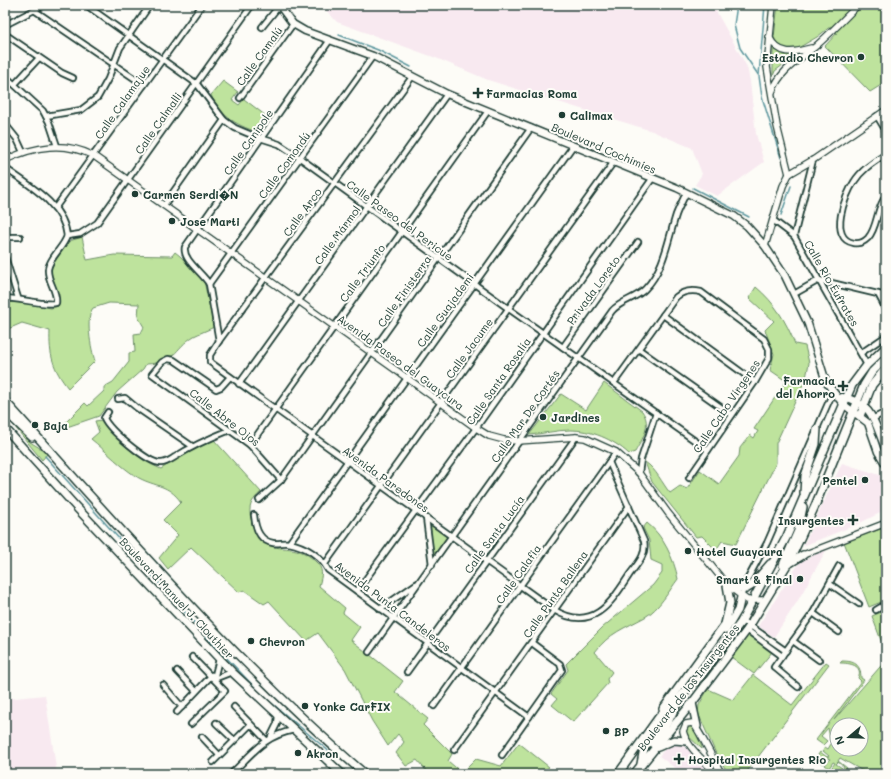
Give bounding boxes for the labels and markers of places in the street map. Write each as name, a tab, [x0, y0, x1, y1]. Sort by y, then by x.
place label: Estadio Chevron	[762, 50, 853, 65]
marker: Estadio Chevron	[856, 52, 866, 62]
place label: Farmacias Roma	[486, 86, 578, 101]
marker: Farmacias Roma	[473, 88, 483, 98]
place label: Calimax	[570, 108, 613, 123]
marker: Calimax	[557, 110, 567, 120]
place label: Carmen Serdi�N	[143, 187, 238, 202]
marker: Carmen Serdi�N	[130, 189, 140, 199]
place label: Jose Marti	[180, 214, 240, 229]
marker: Jose Marti	[167, 216, 177, 226]
place label: Farmacia del Ahorro	[776, 373, 835, 401]
marker: Farmacia del Ahorro	[838, 381, 848, 391]
place label: Jardines	[551, 410, 600, 425]
marker: Jardines	[538, 412, 548, 422]
place label: Baja	[43, 418, 68, 433]
marker: Baja	[30, 420, 40, 430]
place label: Pentel	[822, 473, 857, 488]
marker: Pentel	[860, 475, 870, 485]
place label: Insurgentes	[778, 513, 844, 528]
marker: Insurgentes	[847, 514, 859, 526]
place label: Hotel Guaycura	[696, 544, 783, 559]
marker: Hotel Guaycura	[683, 546, 693, 556]
place label: Smart & Final	[716, 572, 792, 587]
marker: Smart & Final	[795, 574, 805, 584]
place label: Chevron	[259, 634, 305, 649]
marker: Chevron	[246, 636, 256, 646]
place label: Yonke CarFIX	[313, 699, 390, 714]
marker: Yonke CarFIX	[300, 701, 310, 711]
place label: BP	[614, 724, 629, 739]
marker: BP	[601, 726, 611, 736]
place label: Akron	[306, 746, 338, 761]
marker: Akron	[293, 748, 303, 758]
place label: Hospital Insurgentes Rio	[688, 752, 826, 767]
marker: Hospital Insurgentes Rio	[673, 753, 685, 765]

